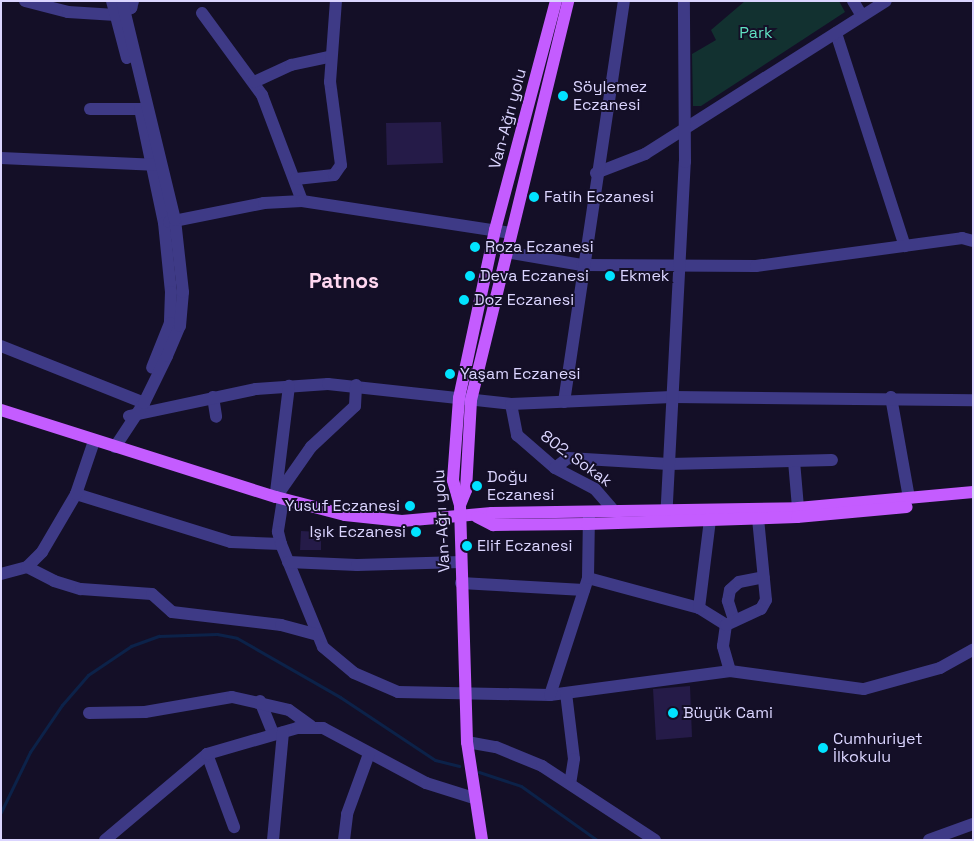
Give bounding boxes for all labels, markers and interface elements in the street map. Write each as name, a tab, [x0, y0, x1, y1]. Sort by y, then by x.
park label: Park	[739, 23, 773, 43]
street label: Van-Ağrı yolu	[485, 67, 531, 171]
place label: Söylemez Eczanesi	[573, 77, 647, 115]
marker: Söylemez Eczanesi	[557, 90, 569, 102]
place label: Fatih Eczanesi	[544, 187, 654, 207]
marker: Fatih Eczanesi	[528, 191, 540, 203]
place label: Roza Eczanesi	[485, 237, 594, 257]
marker: Roza Eczanesi	[469, 241, 481, 253]
place label: Deva Eczanesi	[480, 266, 589, 286]
place label: Ekmek	[620, 266, 669, 286]
district label: Patnos	[309, 268, 379, 294]
marker: Deva Eczanesi	[464, 270, 476, 282]
marker: Ekmek	[604, 270, 616, 282]
place label: Doz Eczanesi	[474, 290, 574, 310]
marker: Doz Eczanesi	[458, 294, 470, 306]
place label: Yaşam Eczanesi	[460, 364, 580, 384]
marker: Yaşam Eczanesi	[444, 368, 456, 380]
street label: 802. Sokak	[536, 427, 616, 491]
place label: Doğu Eczanesi	[487, 467, 554, 505]
street label: Van-Ağrı yolu	[430, 469, 454, 573]
marker: Doğu Eczanesi	[471, 480, 483, 492]
place label: Yusuf Eczanesi	[285, 496, 400, 516]
marker: Yusuf Eczanesi	[404, 500, 416, 512]
place label: Işık Eczanesi	[310, 522, 406, 542]
marker: Işık Eczanesi	[410, 526, 422, 538]
place label: Elif Eczanesi	[477, 536, 572, 556]
marker: Elif Eczanesi	[461, 540, 473, 552]
place label: Büyük Cami	[683, 703, 773, 723]
marker: Büyük Cami	[667, 707, 679, 719]
place label: Cumhuriyet İlkokulu	[833, 729, 923, 767]
marker: Cumhuriyet İlkokulu	[817, 742, 829, 754]

